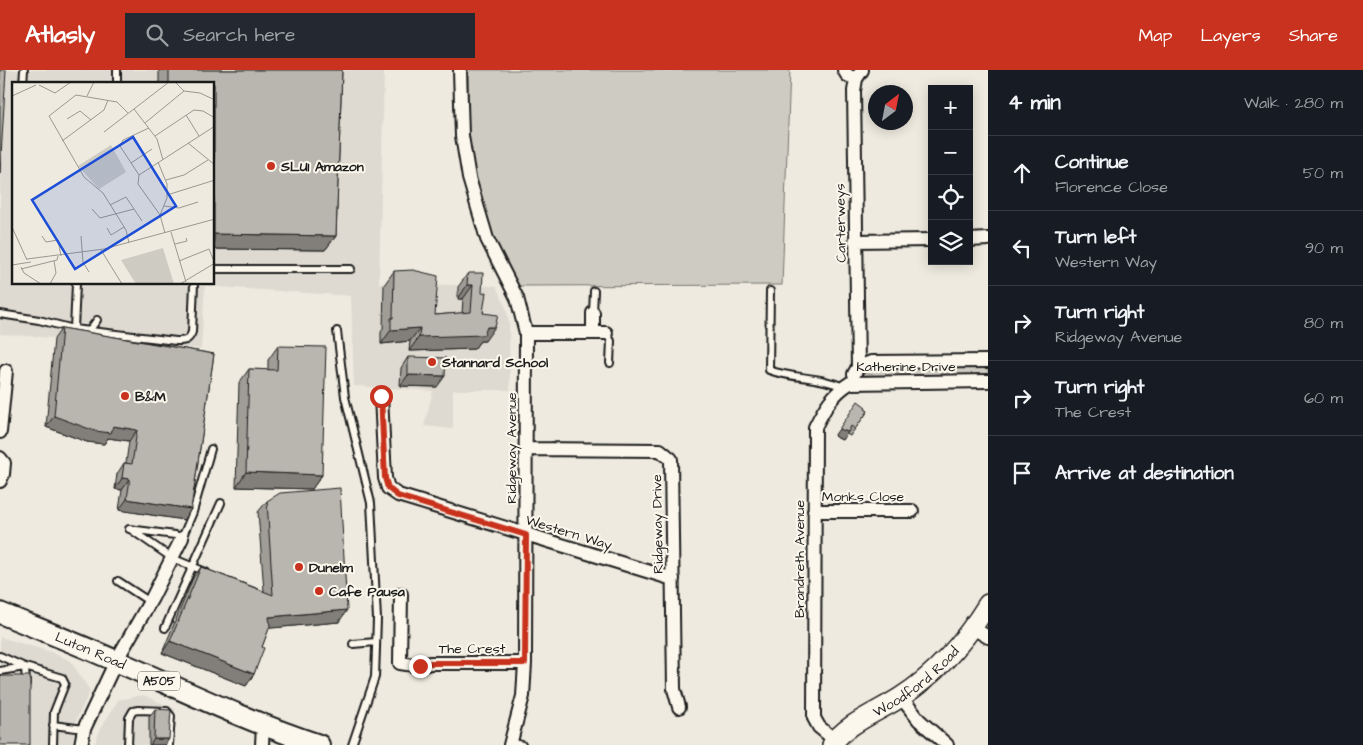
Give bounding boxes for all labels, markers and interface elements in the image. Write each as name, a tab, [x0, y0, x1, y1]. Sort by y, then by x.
search box	[125, 13, 475, 58]
text: Atlasly	[25, 18, 95, 52]
icon: search	[143, 21, 171, 49]
text: Search here	[183, 22, 295, 49]
text: Map	[1138, 23, 1172, 48]
text: Layers	[1200, 23, 1261, 48]
text: Share	[1289, 23, 1338, 48]
inset map	[12, 82, 215, 285]
north arrow	[868, 85, 913, 130]
map controls	[928, 85, 973, 265]
button: +	[928, 85, 973, 130]
text: 4 min	[1008, 88, 1061, 117]
text: Walk · 280 m	[1244, 92, 1343, 114]
button: −	[928, 130, 973, 175]
text: Continue	[1055, 149, 1129, 176]
place label: SLU1 Amazon	[280, 157, 364, 177]
icon: ahead	[1008, 159, 1036, 187]
marker: SLU1 Amazon	[265, 160, 277, 172]
text: 50 m	[1303, 162, 1343, 184]
button: locate	[928, 175, 973, 220]
text: Florence Close	[1055, 176, 1168, 198]
street label: Carterweys	[830, 183, 852, 263]
button: layers	[928, 220, 973, 265]
text: Turn left	[1055, 224, 1136, 251]
icon: left	[1008, 234, 1036, 262]
text: 90 m	[1305, 237, 1343, 259]
text: Western Way	[1055, 251, 1157, 273]
text: Turn right	[1055, 299, 1144, 326]
icon: right	[1008, 309, 1036, 337]
text: 80 m	[1304, 312, 1343, 334]
text: Ridgeway Avenue	[1055, 326, 1182, 348]
place label: Stannard School	[441, 353, 549, 373]
marker: Stannard School	[426, 356, 438, 368]
street label: Katherine Drive	[856, 357, 956, 377]
text: Turn right	[1055, 374, 1144, 401]
icon: right	[1008, 384, 1036, 412]
route start	[370, 385, 393, 408]
place label: B&M	[135, 387, 166, 407]
text: 60 m	[1304, 387, 1343, 409]
marker: B&M	[119, 390, 131, 402]
street label: Ridgeway Avenue	[502, 392, 522, 504]
text: The Crest	[1055, 401, 1131, 423]
icon: arrive	[1008, 459, 1036, 487]
text: Arrive at destination	[1055, 460, 1234, 487]
street label: Ridgeway Drive	[647, 474, 669, 574]
street label: Monks Close	[822, 487, 905, 507]
street label: Brandreth Avenue	[790, 500, 810, 618]
street label: Western Way	[523, 510, 615, 556]
place label: Dunelm	[309, 558, 354, 578]
marker: Dunelm	[293, 561, 305, 573]
place label: Cafe Pausa	[329, 582, 406, 602]
marker: Cafe Pausa	[313, 585, 325, 597]
street label: Luton Road	[52, 627, 129, 675]
street label: The Crest	[439, 639, 506, 659]
street label: Woodford Road	[870, 642, 964, 722]
route end	[409, 655, 432, 678]
road number: A505	[138, 672, 180, 690]

